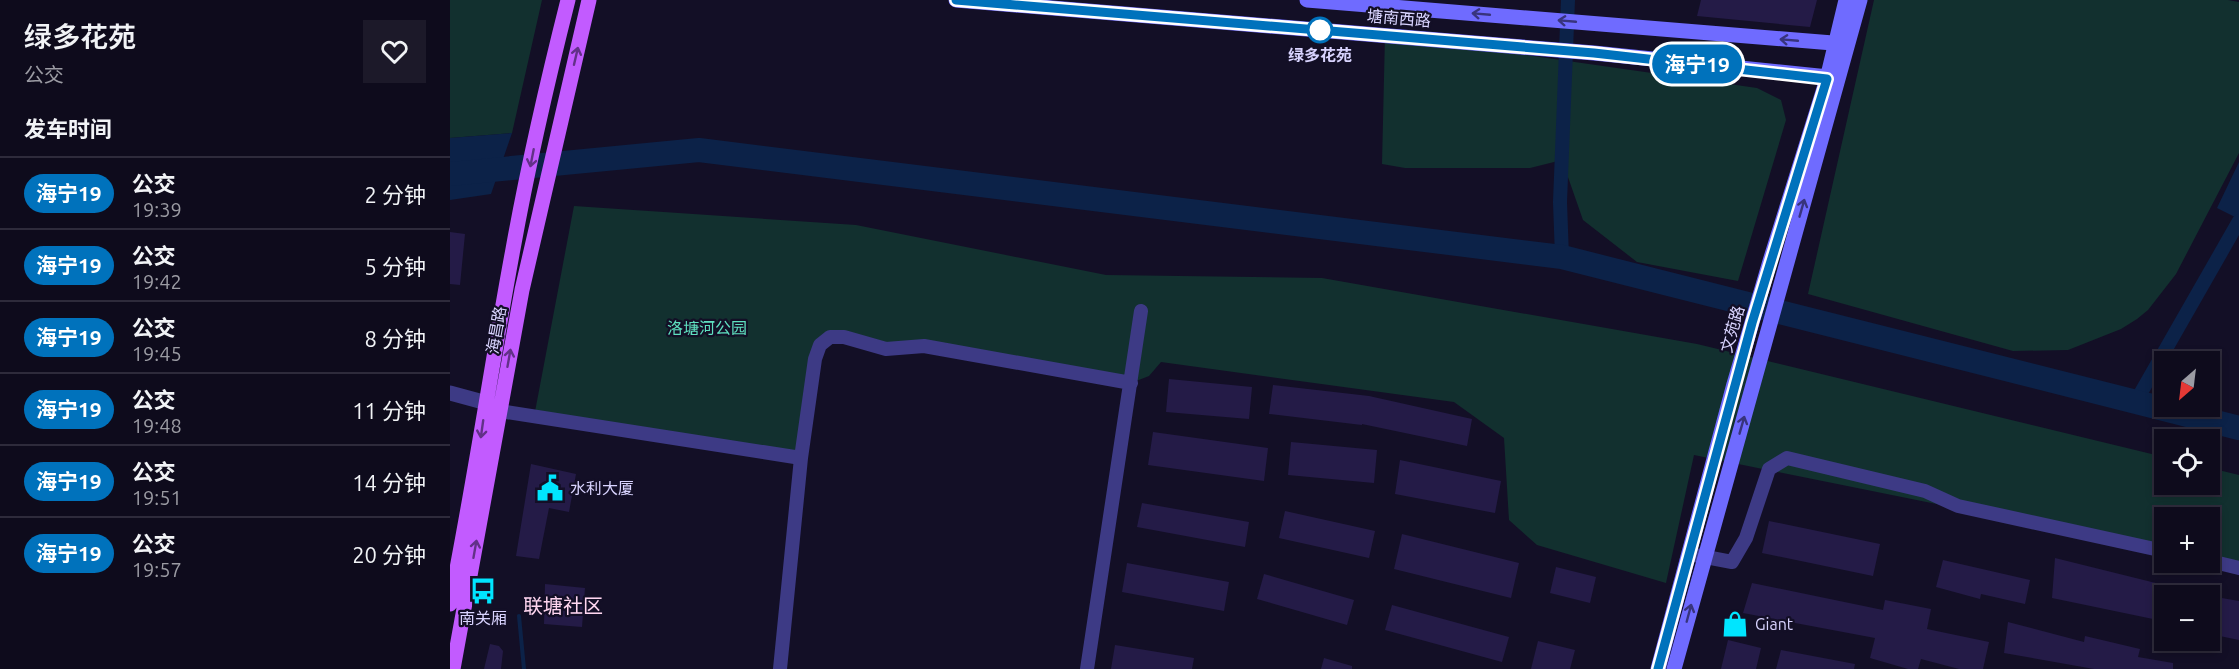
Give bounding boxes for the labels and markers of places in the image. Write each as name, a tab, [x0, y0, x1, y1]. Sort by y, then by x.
marker: 绿多花苑	[1307, 17, 1333, 43]
place label: 绿多花苑	[1288, 46, 1352, 64]
public building icon: 水利大厦	[535, 473, 565, 503]
place label: 水利大厦	[570, 479, 634, 497]
bus stop icon: 南关厢	[468, 576, 498, 606]
place label: 南关厢	[459, 609, 507, 627]
shop icon: Giant	[1720, 609, 1750, 639]
place label: Giant	[1755, 615, 1794, 633]

